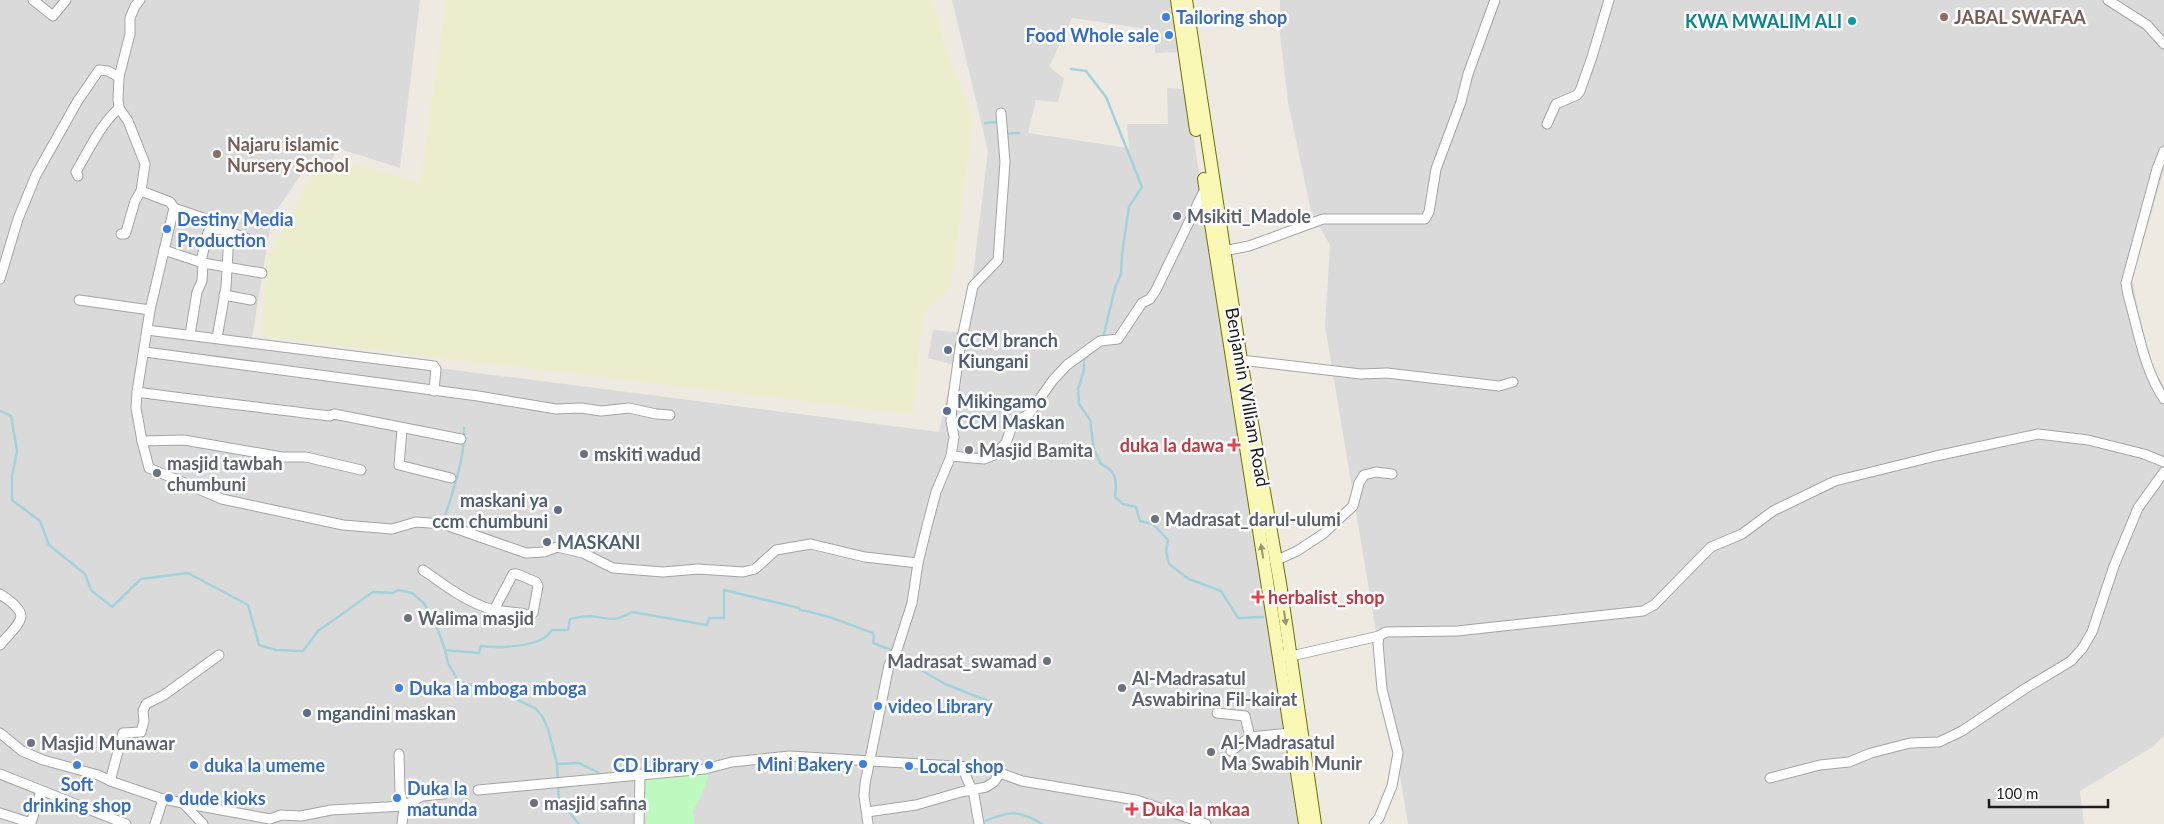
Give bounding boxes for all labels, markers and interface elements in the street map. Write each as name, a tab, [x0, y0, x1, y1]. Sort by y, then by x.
place label: Tailoring shop	[1176, 6, 1287, 28]
place label: JABAL SWAFAA	[1954, 6, 2086, 28]
place label: KWA MWALIM ALI	[1685, 10, 1842, 32]
marker: Tailoring shop	[1160, 11, 1172, 23]
marker: JABAL SWAFAA	[1938, 11, 1950, 23]
marker: KWA MWALIM ALI	[1846, 15, 1858, 27]
place label: Food Whole sale	[1026, 24, 1159, 46]
marker: Food Whole sale	[1163, 29, 1175, 41]
place label: Najaru islamic Nursery School	[227, 133, 349, 176]
marker: Najaru islamic Nursery School	[211, 148, 223, 160]
place label: Msikiti_Madole	[1187, 205, 1311, 227]
place label: Destiny Media Production	[177, 208, 293, 251]
marker: Msikiti_Madole	[1171, 210, 1183, 222]
marker: Destiny Media Production	[161, 223, 173, 235]
street label: Benjamin William Road	[1221, 306, 1275, 488]
place label: CCM branch Kiungani	[958, 329, 1058, 372]
marker: CCM branch Kiungani	[942, 344, 954, 356]
place label: Mikingamo CCM Maskan	[957, 390, 1065, 433]
marker: Mikingamo CCM Maskan	[941, 405, 953, 417]
place label: duka la dawa	[1120, 434, 1224, 456]
place label: Masjid Bamita	[979, 439, 1093, 461]
marker: duka la dawa	[1228, 439, 1240, 451]
place label: mskiti wadud	[594, 443, 701, 465]
marker: Masjid Bamita	[963, 444, 975, 456]
marker: mskiti wadud	[578, 448, 590, 460]
place label: masjid tawbah chumbuni	[167, 452, 283, 495]
marker: masjid tawbah chumbuni	[151, 467, 163, 479]
place label: maskani ya ccm chumbuni	[432, 489, 548, 532]
marker: maskani ya ccm chumbuni	[552, 504, 564, 516]
place label: Madrasat_darul-ulumi	[1165, 508, 1341, 530]
marker: Madrasat_darul-ulumi	[1149, 513, 1161, 525]
place label: MASKANI	[557, 531, 640, 553]
marker: MASKANI	[541, 536, 553, 548]
one-way arrow	[1258, 543, 1266, 559]
place label: herbalist_shop	[1268, 586, 1385, 608]
marker: herbalist_shop	[1252, 591, 1264, 603]
place label: Walima masjid	[418, 607, 534, 629]
one-way arrow	[1281, 611, 1289, 627]
marker: Walima masjid	[402, 612, 414, 624]
place label: Madrasat_swamad	[887, 650, 1037, 672]
marker: Madrasat_swamad	[1041, 655, 1053, 667]
place label: Al-Madrasatul Aswabirina Fil-kairat	[1131, 667, 1297, 710]
place label: Duka la mboga mboga	[409, 677, 587, 699]
marker: Duka la mboga mboga	[393, 682, 405, 694]
marker: Al-Madrasatul Aswabirina Fil-kairat	[1116, 682, 1128, 694]
place label: video Library	[888, 695, 993, 717]
marker: video Library	[872, 700, 884, 712]
place label: mgandini maskan	[317, 702, 456, 724]
marker: mgandini maskan	[301, 707, 313, 719]
place label: Al-Madrasatul Ma Swabih Munir	[1220, 731, 1362, 774]
place label: Masjid Munawar	[41, 732, 175, 754]
marker: Masjid Munawar	[25, 737, 37, 749]
marker: Al-Madrasatul Ma Swabih Munir	[1205, 746, 1217, 758]
place label: Mini Bakery	[757, 753, 854, 775]
place label: duka la umeme	[204, 754, 325, 776]
place label: CD Library	[613, 754, 699, 776]
place label: Local shop	[919, 755, 1004, 777]
marker: Mini Bakery	[857, 758, 869, 770]
marker: Soft drinking shop	[71, 759, 83, 771]
marker: duka la umeme	[188, 759, 200, 771]
marker: CD Library	[703, 759, 715, 771]
marker: Local shop	[903, 760, 915, 772]
place label: Soft drinking shop	[23, 773, 131, 816]
scale bar	[1989, 776, 2108, 808]
place label: Duka la matunda	[407, 777, 477, 820]
text: 100 m	[1996, 784, 2038, 802]
place label: dude kioks	[179, 787, 266, 809]
marker: dude kioks	[163, 792, 175, 804]
marker: Duka la matunda	[391, 792, 403, 804]
place label: masjid safina	[544, 792, 647, 814]
marker: masjid safina	[528, 797, 540, 809]
place label: Duka la mkaa	[1142, 798, 1250, 820]
marker: Duka la mkaa	[1126, 803, 1138, 815]

